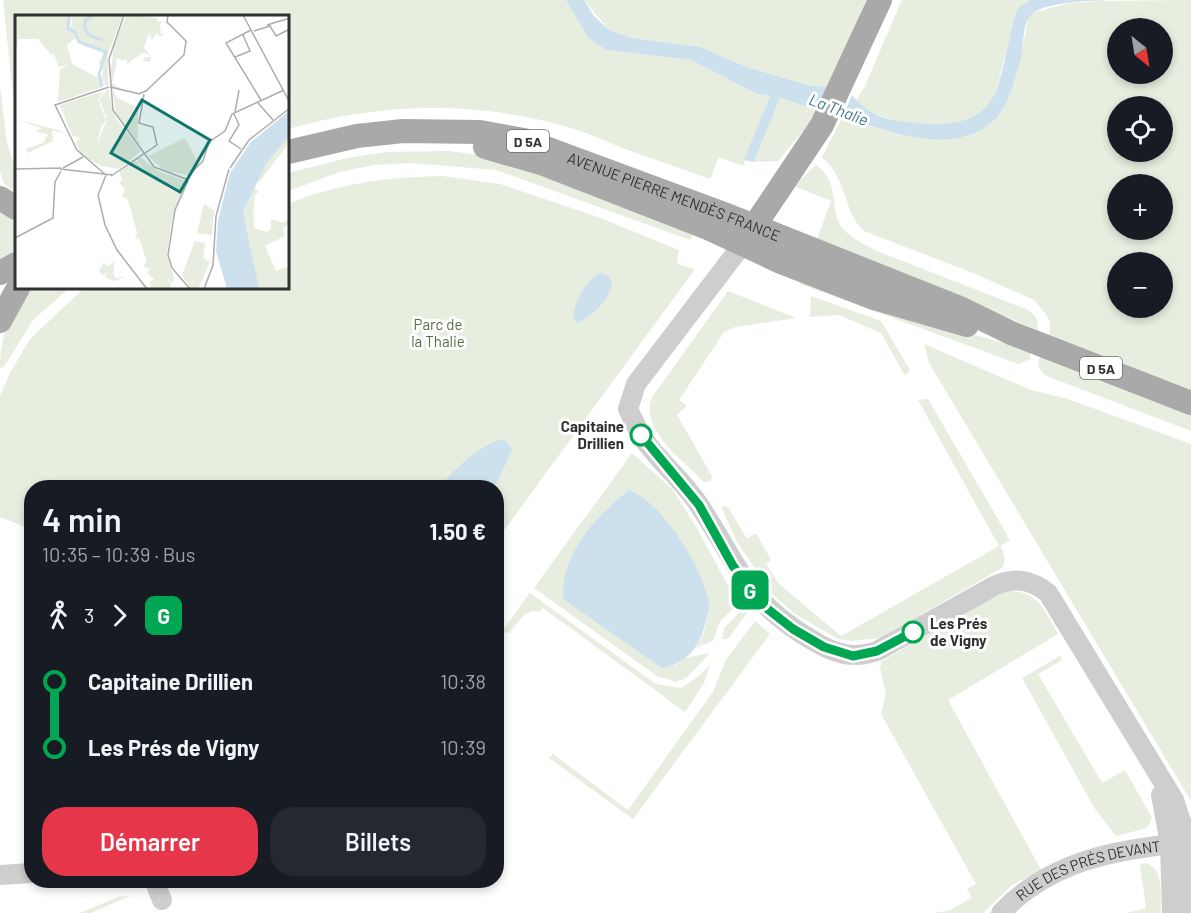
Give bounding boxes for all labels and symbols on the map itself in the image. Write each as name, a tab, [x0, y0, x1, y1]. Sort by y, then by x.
inset map	[15, 15, 290, 290]
north arrow	[1107, 18, 1173, 84]
water label: La Thalie	[807, 89, 871, 129]
road number: D 5A	[507, 130, 549, 152]
street label: AVENUE PIERRE MENDÈS FRANCE	[565, 148, 783, 245]
park label: Parc de la Thalie	[411, 315, 465, 350]
road number: D 5A	[1080, 357, 1122, 379]
place label: Capitaine Drillien	[561, 417, 624, 452]
marker: Capitaine Drillien	[630, 424, 652, 446]
line badge: G	[730, 570, 770, 610]
place label: Les Prés de Vigny	[930, 614, 988, 649]
marker: Les Prés de Vigny	[902, 621, 924, 643]
street label: RUE DES PRÉS DEVANT	[1012, 836, 1161, 904]

